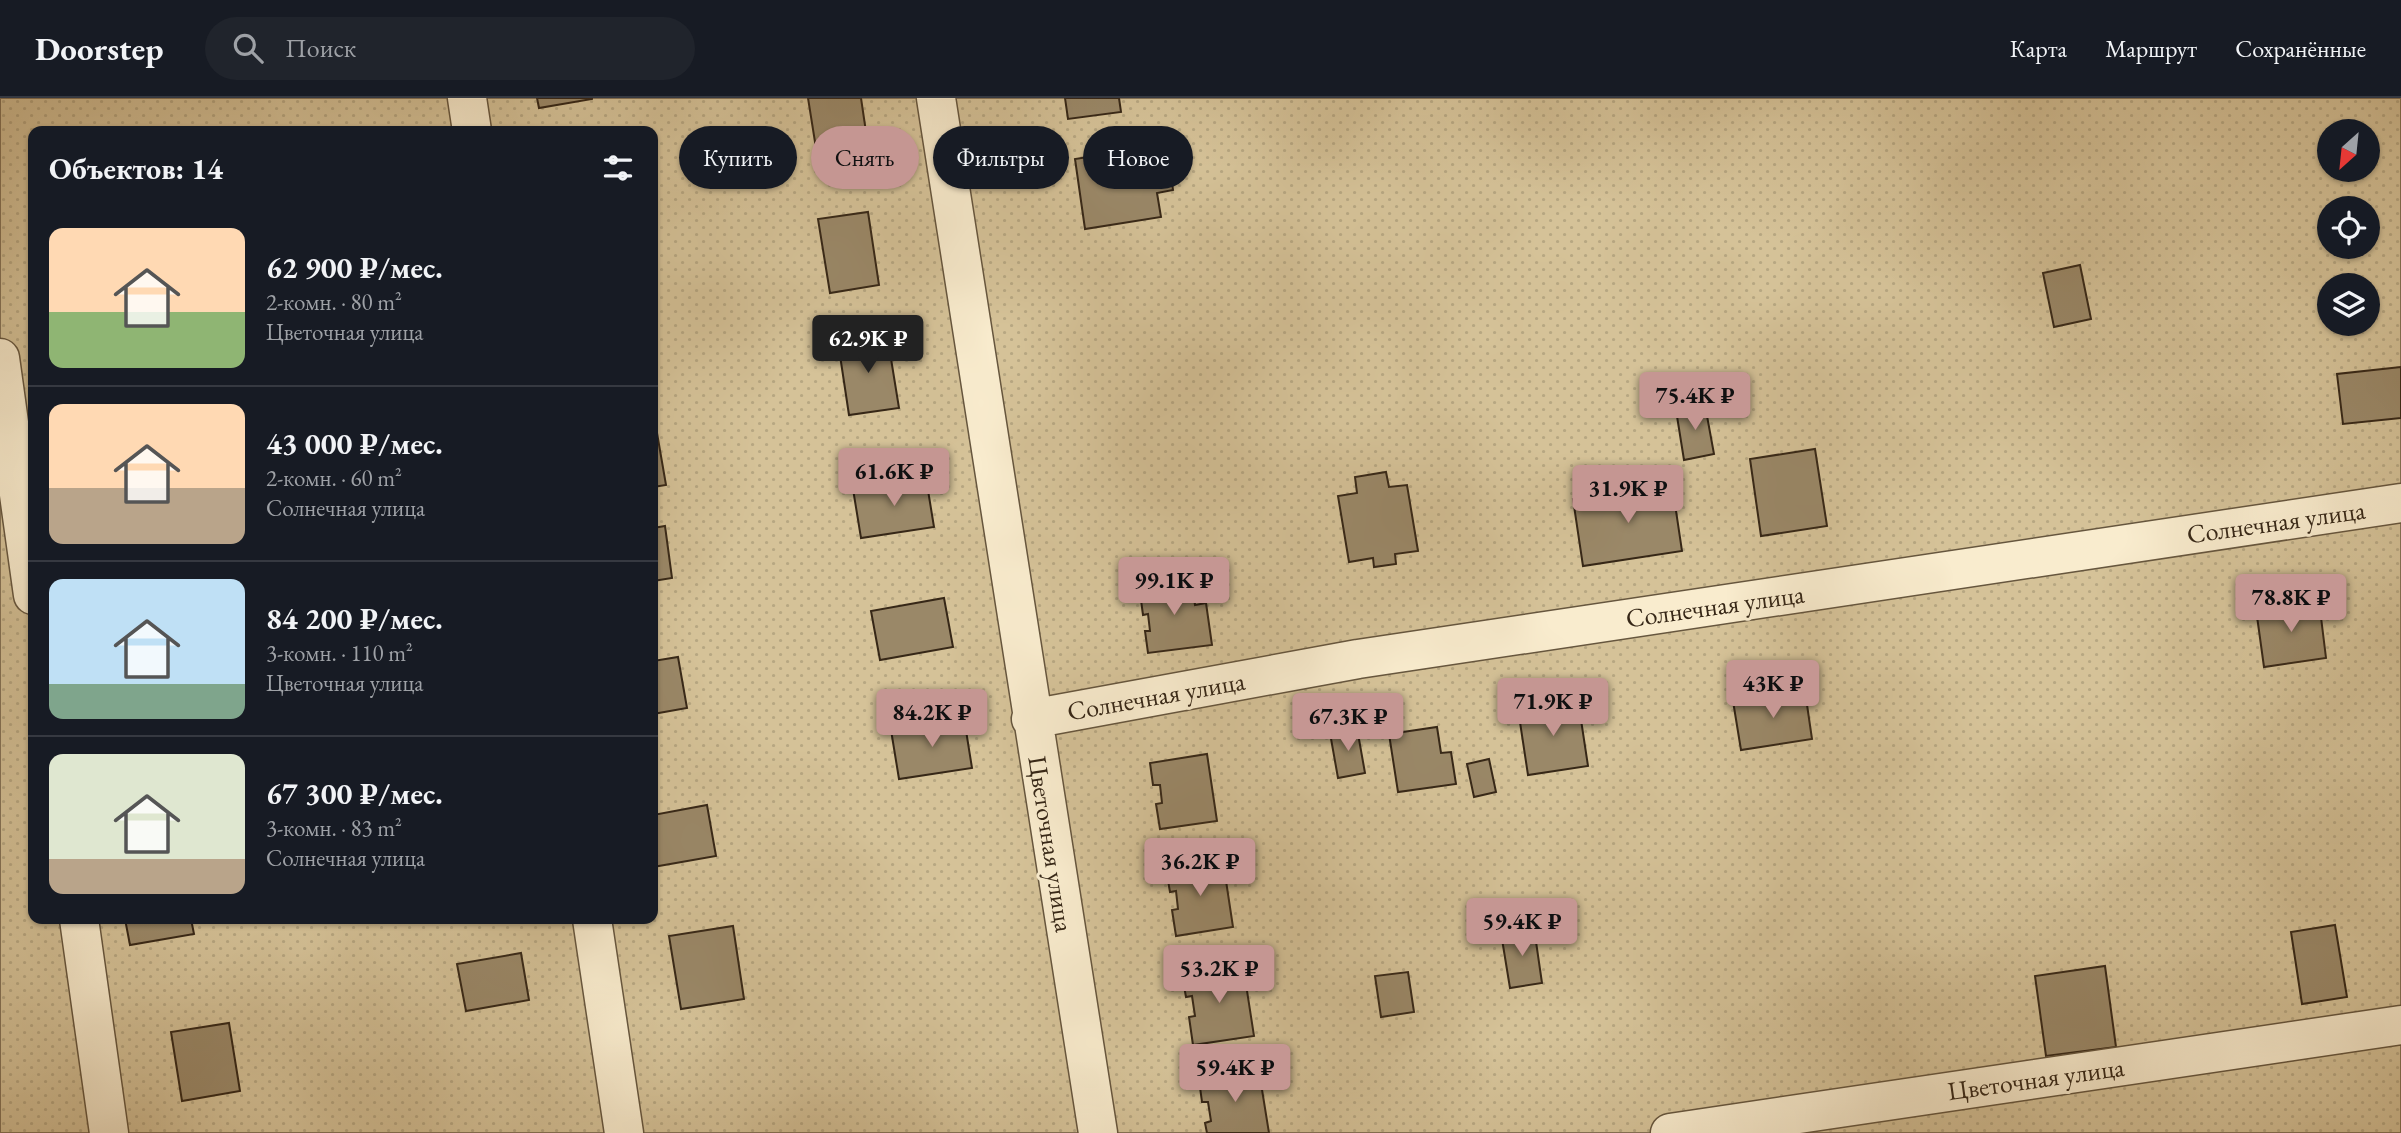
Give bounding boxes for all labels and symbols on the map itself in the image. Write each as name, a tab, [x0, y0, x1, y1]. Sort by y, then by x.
north arrow	[2317, 119, 2380, 182]
pin: 62.9K ₽	[803, 316, 933, 375]
pin: 75.4K ₽	[1630, 372, 1760, 432]
pin: 61.6K ₽	[829, 448, 959, 508]
pin: 31.9K ₽	[1563, 466, 1693, 525]
street label: Солнечная улица	[2185, 493, 2368, 551]
pin: 99.1K ₽	[1109, 558, 1239, 617]
pin: 78.8K ₽	[2226, 574, 2356, 634]
street label: Солнечная улица	[1624, 577, 1807, 635]
pin: 43K ₽	[1724, 660, 1822, 720]
street label: Солнечная улица	[1064, 664, 1248, 728]
pin: 71.9K ₽	[1488, 678, 1618, 738]
pin: 84.2K ₽	[867, 690, 997, 749]
pin: 67.3K ₽	[1283, 694, 1413, 753]
street label: Цветочная улица	[1020, 753, 1082, 935]
pin: 36.2K ₽	[1135, 838, 1265, 898]
pin: 59.4K ₽	[1457, 898, 1587, 958]
pin: 53.2K ₽	[1154, 946, 1284, 1005]
pin: 59.4K ₽	[1170, 1044, 1300, 1104]
street label: Цветочная улица	[1946, 1050, 2127, 1108]

